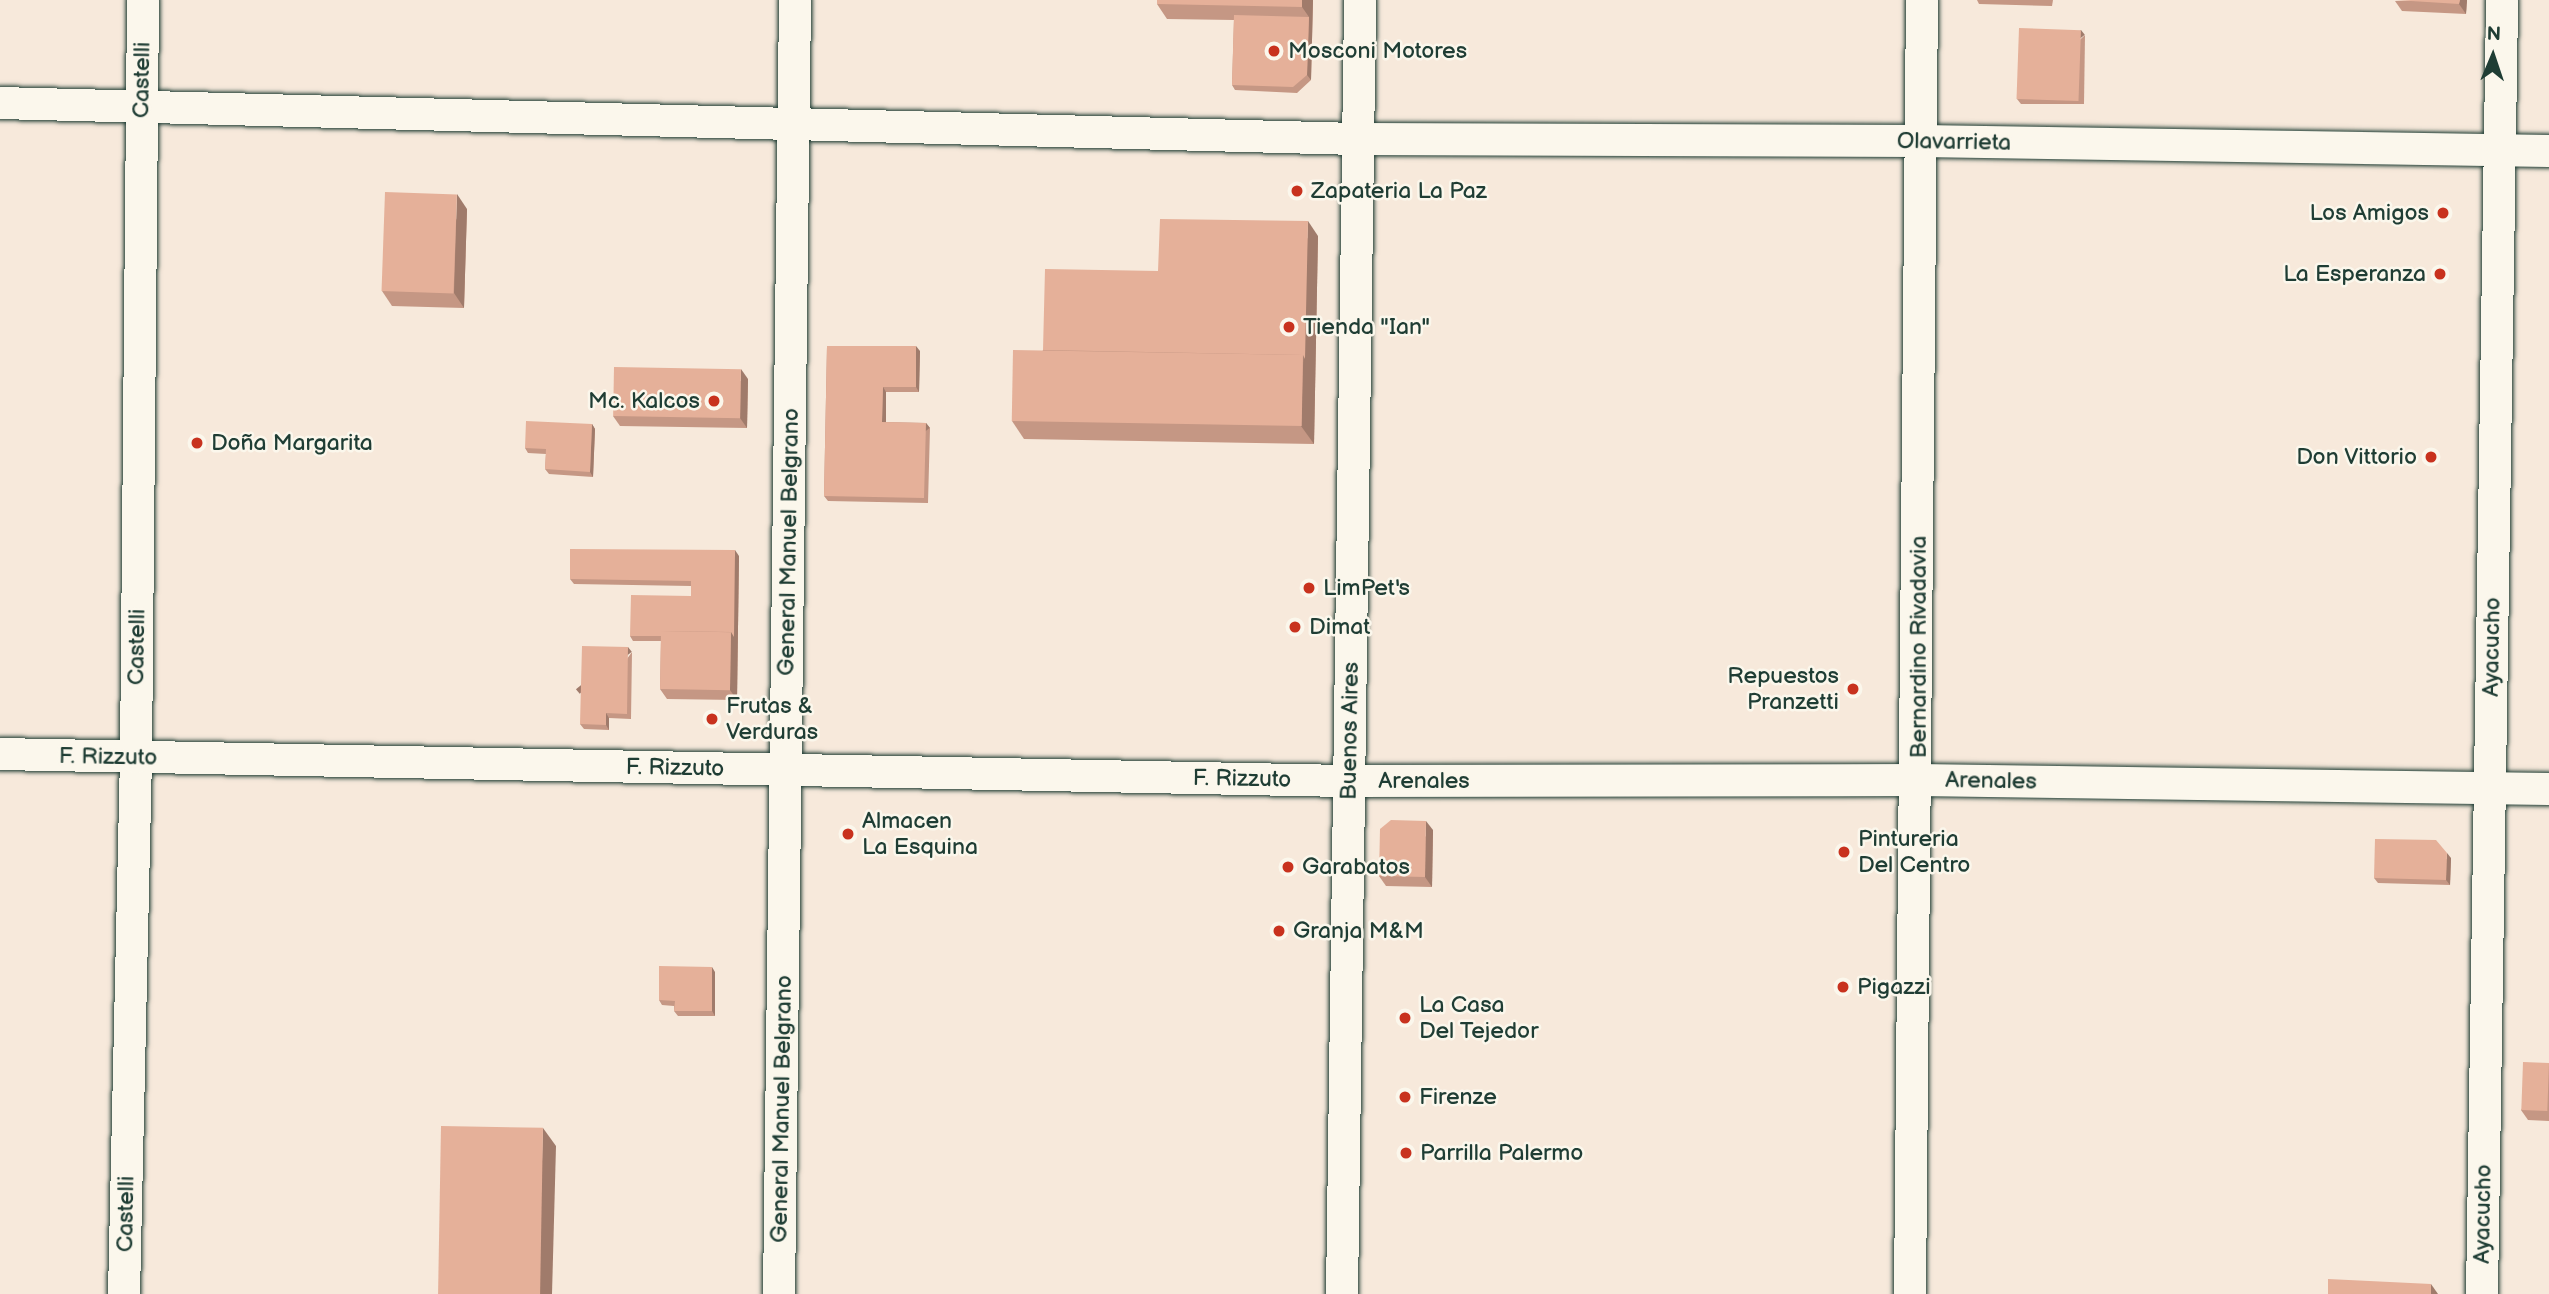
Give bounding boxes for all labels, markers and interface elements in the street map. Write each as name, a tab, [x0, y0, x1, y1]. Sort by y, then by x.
north arrow	[2458, 21, 2528, 91]
text: N	[2486, 23, 2501, 46]
place label: Mosconi Motores	[1288, 37, 1467, 65]
street label: Castelli	[128, 42, 156, 118]
marker: Mosconi Motores	[1266, 43, 1282, 59]
street label: Olavarrieta	[1897, 127, 2011, 157]
place label: Zapateria La Paz	[1311, 177, 1487, 205]
marker: Zapateria La Paz	[1289, 183, 1305, 199]
place label: Los Amigos	[2310, 199, 2429, 227]
marker: Los Amigos	[2435, 205, 2451, 221]
place label: La Esperanza	[2283, 260, 2426, 288]
marker: La Esperanza	[2432, 266, 2448, 282]
place label: Tienda "Ian"	[1303, 313, 1430, 341]
marker: Tienda "Ian"	[1281, 319, 1297, 335]
place label: Mc. Kalcos	[588, 387, 700, 415]
marker: Mc. Kalcos	[706, 393, 722, 409]
street label: General Manuel Belgrano	[773, 408, 805, 676]
place label: Doña Margarita	[211, 429, 373, 457]
marker: Doña Margarita	[189, 435, 205, 451]
place label: Don Vittorio	[2295, 443, 2417, 471]
marker: Don Vittorio	[2423, 449, 2439, 465]
street label: Bernardino Rivadavia	[1905, 536, 1933, 758]
place label: LimPet's	[1323, 574, 1410, 602]
marker: LimPet's	[1301, 580, 1317, 596]
street label: Ayacucho	[2477, 597, 2507, 697]
street label: Castelli	[123, 609, 151, 685]
place label: Dimat	[1309, 613, 1370, 641]
marker: Dimat	[1287, 619, 1303, 635]
street label: Buenos Aires	[1335, 662, 1365, 800]
place label: Repuestos Pranzetti	[1727, 662, 1839, 716]
marker: Repuestos Pranzetti	[1845, 681, 1861, 697]
place label: Frutas & Verduras	[726, 692, 818, 746]
marker: Frutas & Verduras	[704, 711, 720, 727]
street label: F. Rizzuto	[59, 742, 157, 772]
street label: F. Rizzuto	[626, 753, 724, 783]
street label: F. Rizzuto	[1193, 764, 1291, 794]
street label: Arenales	[1945, 766, 2037, 796]
street label: Arenales	[1378, 767, 1470, 795]
place label: Almacen La Esquina	[862, 807, 978, 861]
place label: Pintureria Del Centro	[1858, 825, 1970, 879]
marker: Almacen La Esquina	[840, 826, 856, 842]
marker: Pintureria Del Centro	[1836, 844, 1852, 860]
place label: Garabatos	[1302, 853, 1410, 881]
marker: Garabatos	[1280, 859, 1296, 875]
place label: Granja M&M	[1293, 917, 1424, 945]
marker: Granja M&M	[1271, 923, 1287, 939]
place label: Pigazzi	[1857, 973, 1931, 1001]
street label: General Manuel Belgrano	[766, 975, 798, 1243]
marker: Pigazzi	[1835, 979, 1851, 995]
place label: La Casa Del Tejedor	[1419, 991, 1539, 1045]
marker: La Casa Del Tejedor	[1397, 1010, 1413, 1026]
place label: Firenze	[1419, 1083, 1497, 1111]
marker: Firenze	[1397, 1089, 1413, 1105]
place label: Parrilla Palermo	[1420, 1139, 1583, 1167]
marker: Parrilla Palermo	[1398, 1145, 1414, 1161]
street label: Ayacucho	[2468, 1164, 2498, 1264]
street label: Castelli	[112, 1176, 140, 1252]

